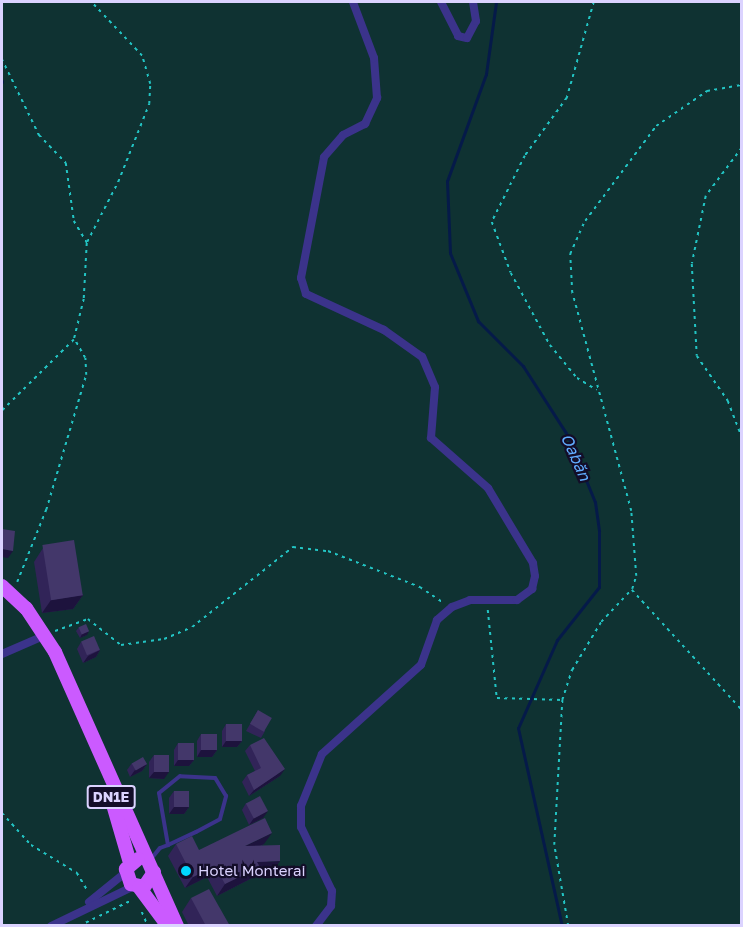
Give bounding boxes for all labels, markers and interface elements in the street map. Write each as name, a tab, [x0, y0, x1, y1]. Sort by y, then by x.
water label: Oabăn	[557, 430, 595, 484]
road number: DN1E	[86, 786, 136, 808]
place label: Hotel Monterai	[198, 862, 306, 880]
marker: Hotel Monterai	[179, 864, 193, 878]

